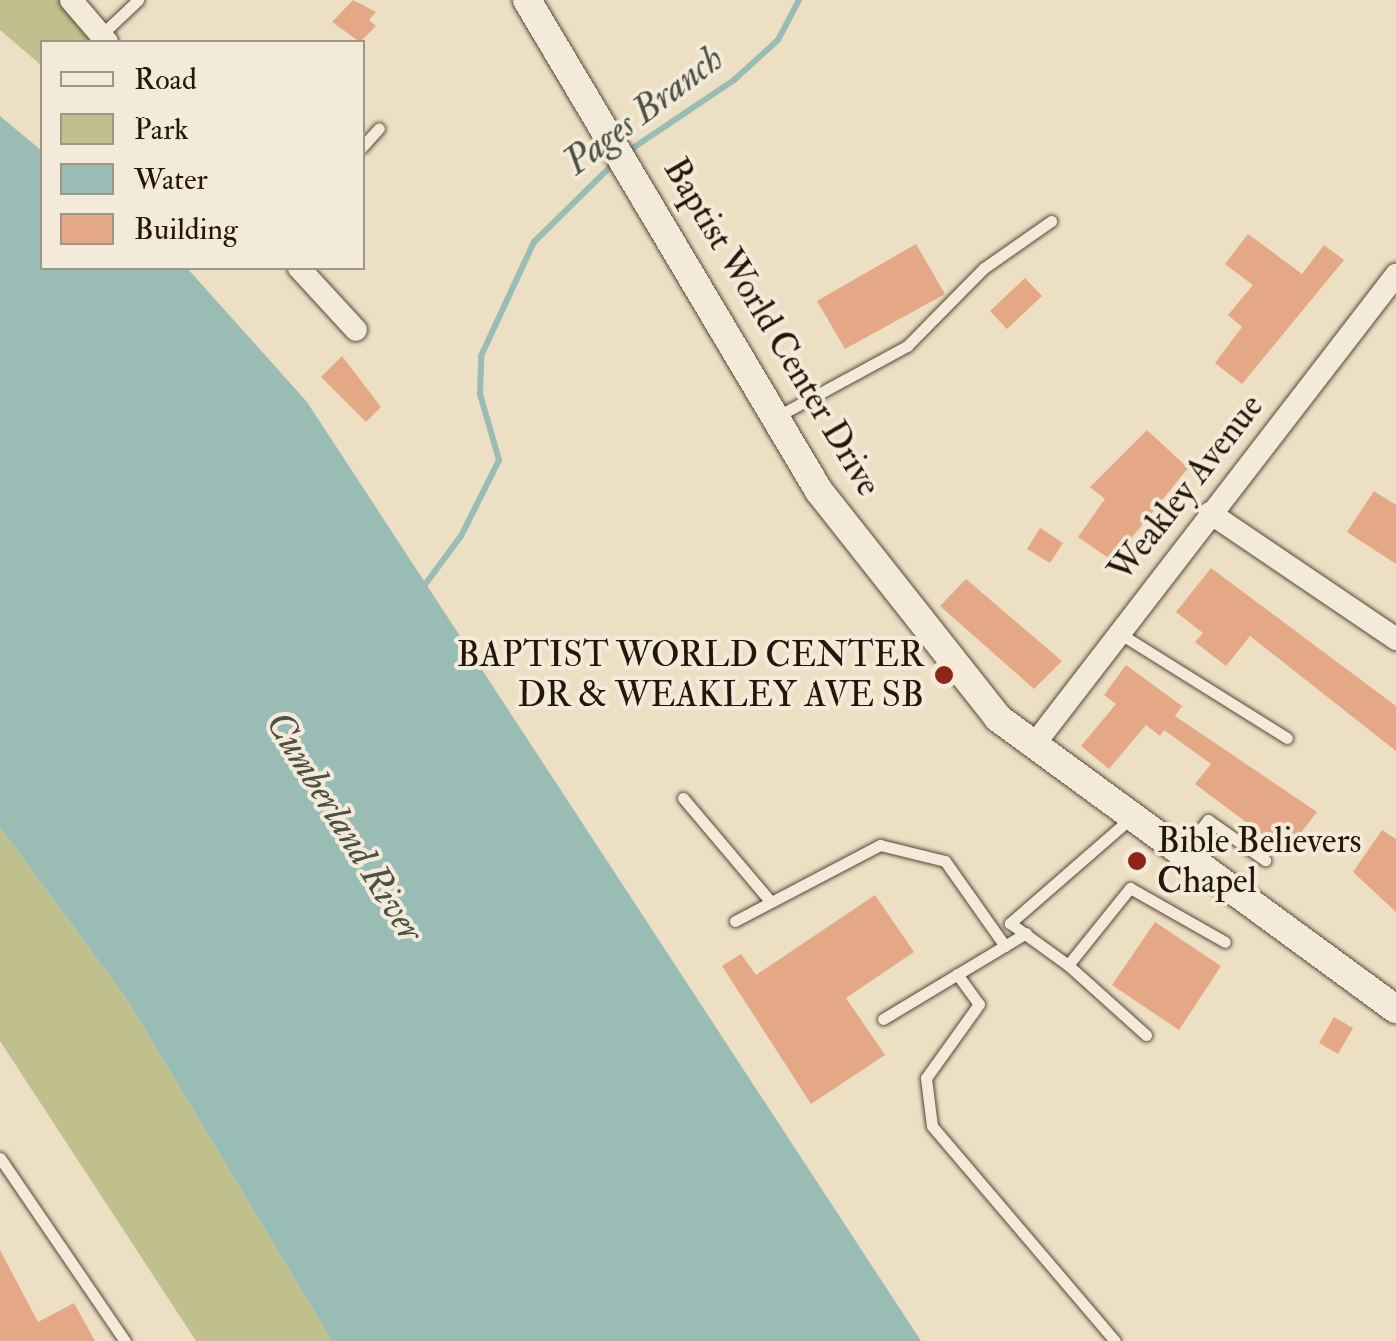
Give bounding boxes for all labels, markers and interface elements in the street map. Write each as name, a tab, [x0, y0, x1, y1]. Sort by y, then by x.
water label: Pages Branch	[555, 36, 733, 186]
legend	[40, 40, 365, 270]
text: Road	[134, 61, 197, 98]
text: Park	[134, 111, 189, 148]
street label: Baptist World Center Drive	[654, 150, 890, 504]
text: Water	[134, 161, 208, 198]
text: Building	[134, 211, 238, 248]
street label: Weakley Avenue	[1100, 386, 1272, 590]
place label: BAPTIST WORLD CENTER DR & WEAKLEY AVE SB	[457, 634, 924, 716]
marker: BAPTIST WORLD CENTER DR & WEAKLEY AVE SB	[933, 664, 955, 686]
water label: Cumberland River	[255, 703, 433, 951]
place label: Bible Believers Chapel	[1157, 820, 1361, 902]
marker: Bible Believers Chapel	[1126, 850, 1148, 872]

